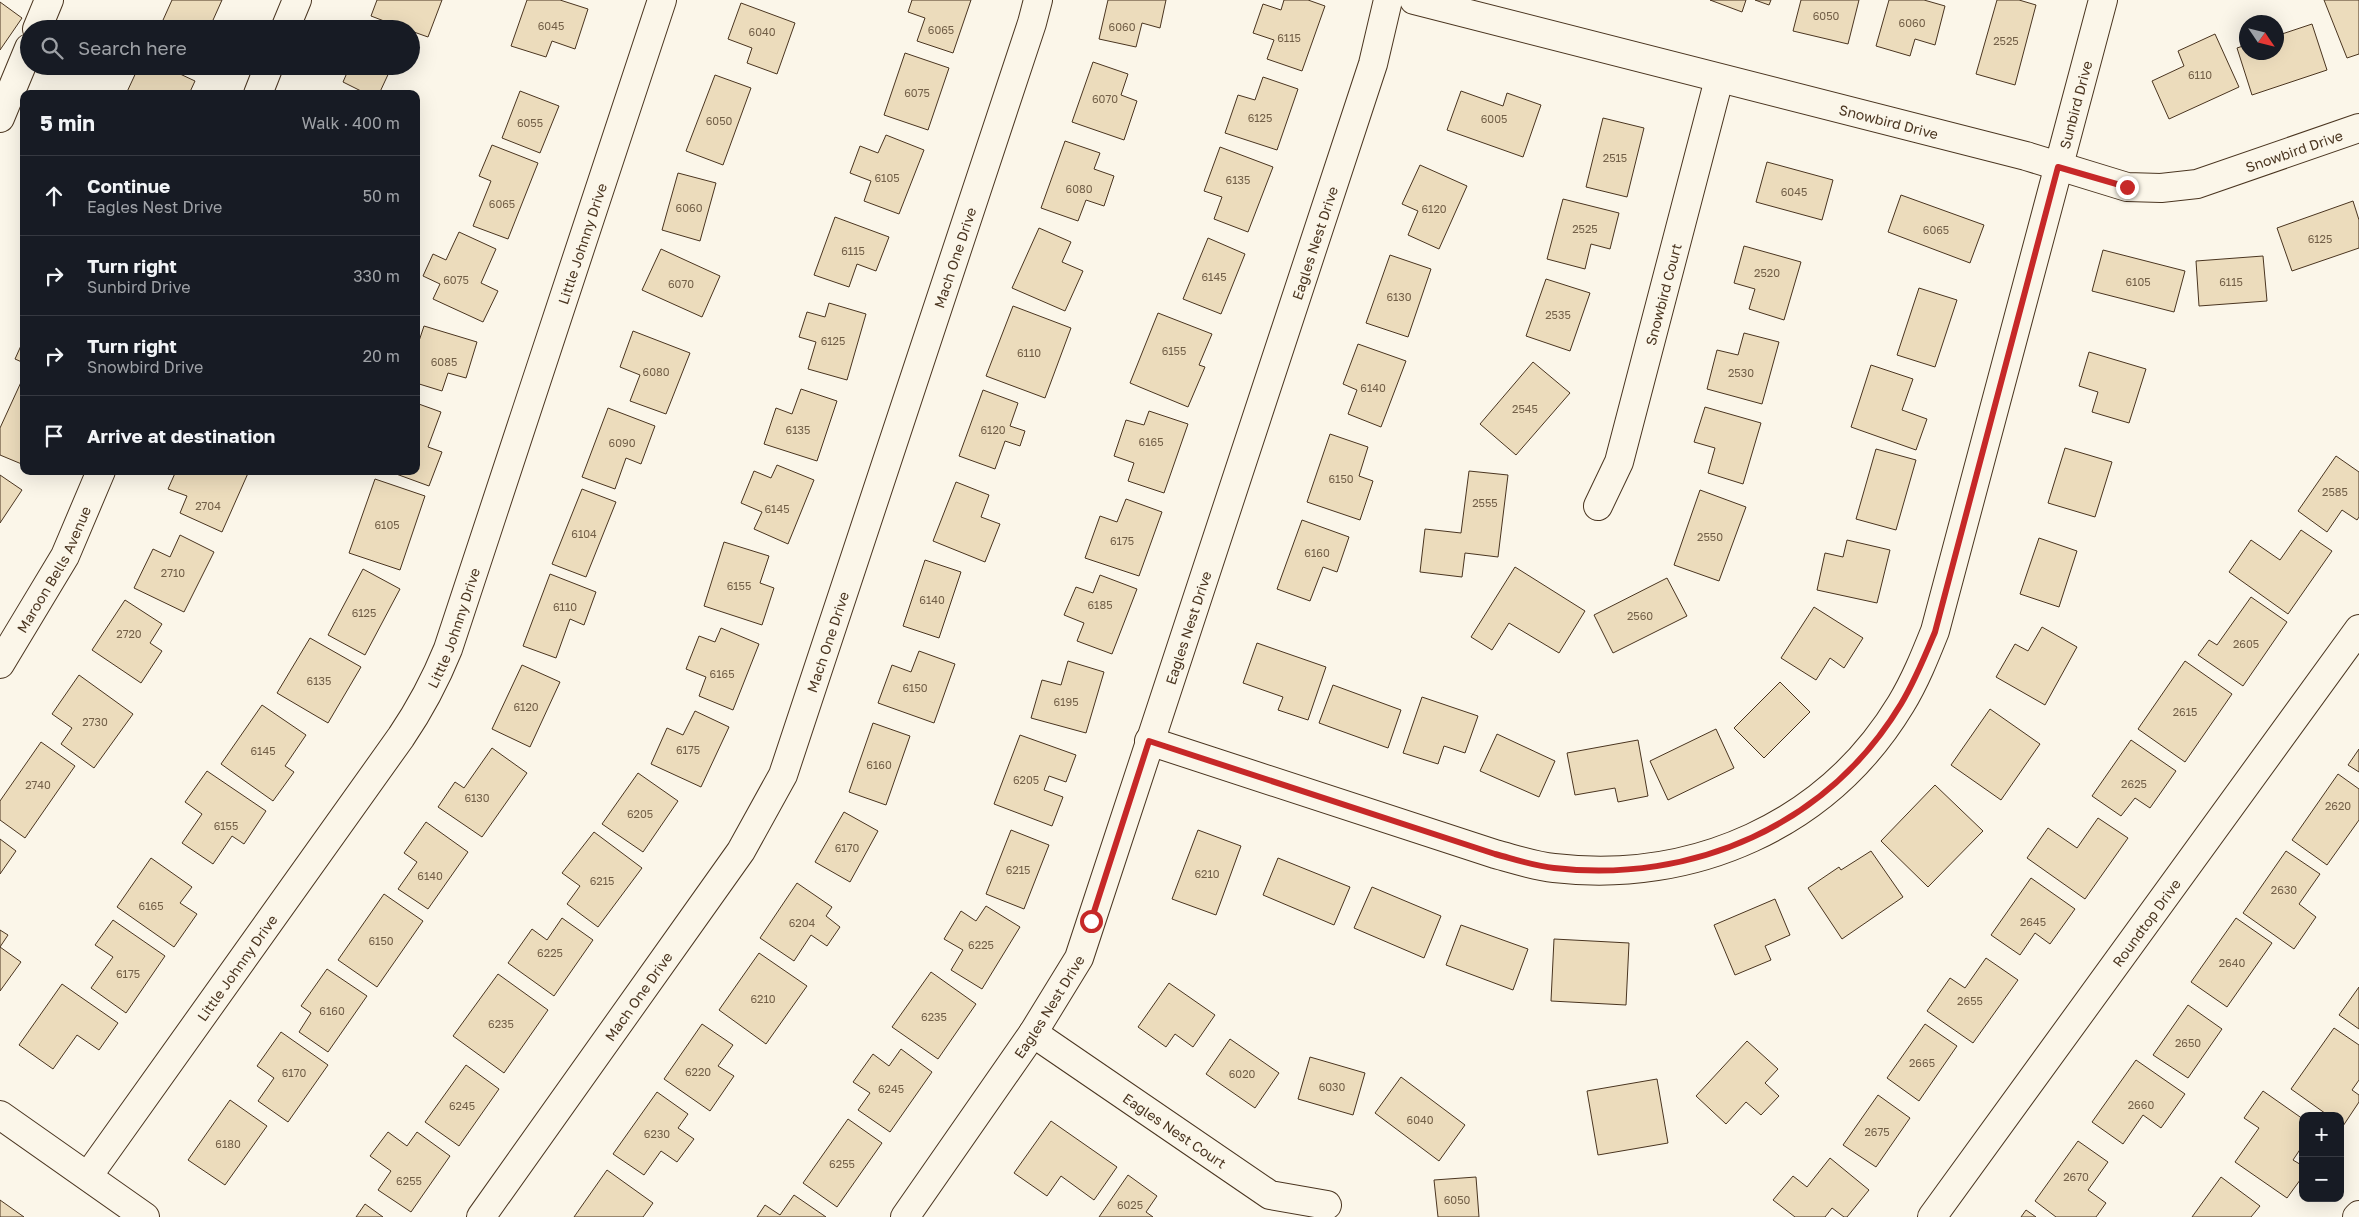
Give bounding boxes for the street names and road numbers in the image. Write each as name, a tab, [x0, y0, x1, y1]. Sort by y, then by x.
street label: Sunbird Drive	[2055, 59, 2095, 151]
street label: Snowbird Drive	[1837, 100, 1940, 142]
street label: Snowbird Drive	[2243, 126, 2345, 175]
street label: Little Johnny Drive	[554, 181, 610, 306]
street label: Eagles Nest Drive	[1288, 184, 1341, 302]
street label: Mach One Drive	[930, 205, 979, 310]
street label: Snowbird Court	[1641, 242, 1684, 347]
street label: Maroon Bells Avenue	[13, 503, 94, 635]
street label: Little Johnny Drive	[423, 565, 483, 691]
street label: Eagles Nest Drive	[1161, 569, 1214, 686]
street label: Mach One Drive	[802, 589, 852, 694]
street label: Roundtop Drive	[2108, 875, 2183, 970]
street label: Little Johnny Drive	[193, 911, 280, 1024]
street label: Mach One Drive	[601, 948, 675, 1044]
street label: Eagles Nest Drive	[1010, 952, 1087, 1061]
street label: Eagles Nest Court	[1120, 1089, 1230, 1171]

